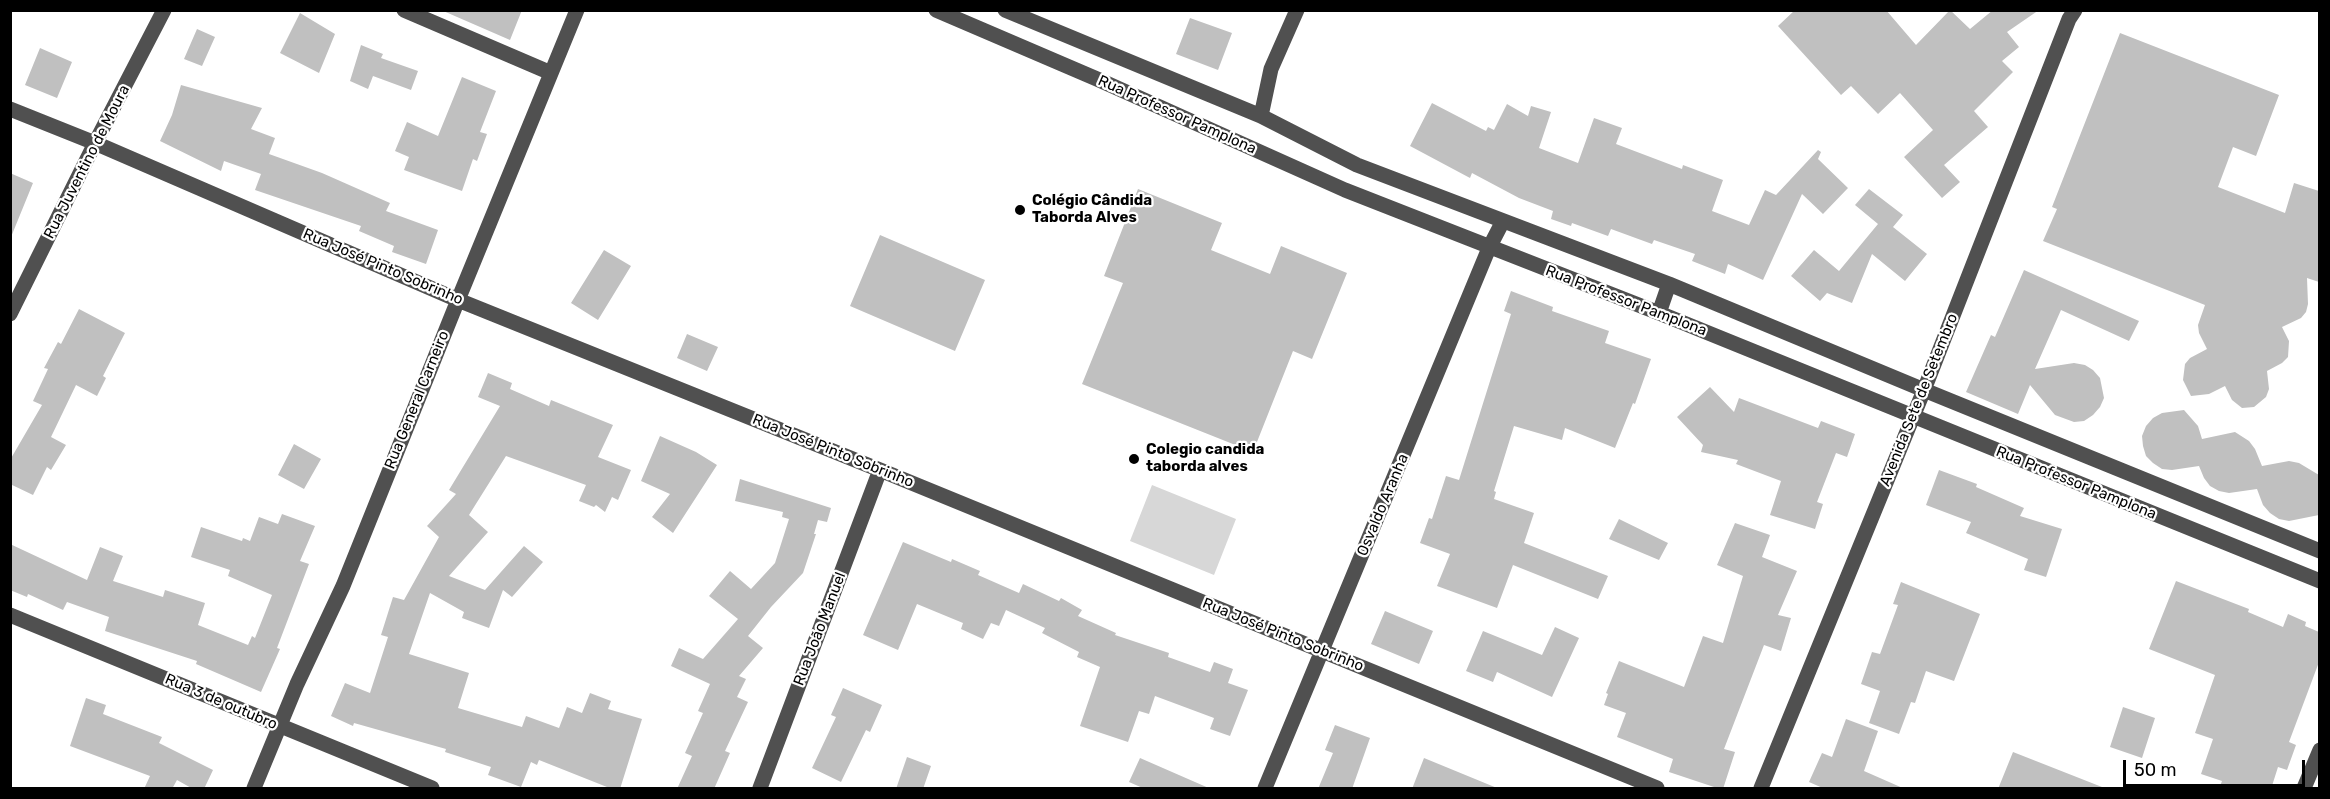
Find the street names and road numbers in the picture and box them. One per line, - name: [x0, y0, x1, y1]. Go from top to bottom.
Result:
- street label: Rua Professor Pamplona: [1095, 72, 1259, 158]
- street label: Rua Juventino de Moura: [40, 82, 134, 242]
- street label: Rua José Pinto Sobrinho: [300, 225, 466, 309]
- street label: Rua Professor Pamplona: [1543, 262, 1709, 340]
- street label: Avenida Sete de Setembro: [1876, 311, 1962, 489]
- street label: Rua General Carneiro: [381, 328, 453, 472]
- street label: Rua José Pinto Sobrinho: [750, 410, 916, 492]
- street label: Rua Professor Pamplona: [1993, 443, 2159, 523]
- street label: Osvaldo Aranha: [1353, 451, 1413, 559]
- street label: Rua João Manuel: [790, 570, 850, 688]
- street label: Rua José Pinto Sobrinho: [1200, 594, 1366, 676]
- street label: Rua 3 de outubro: [162, 670, 280, 734]

